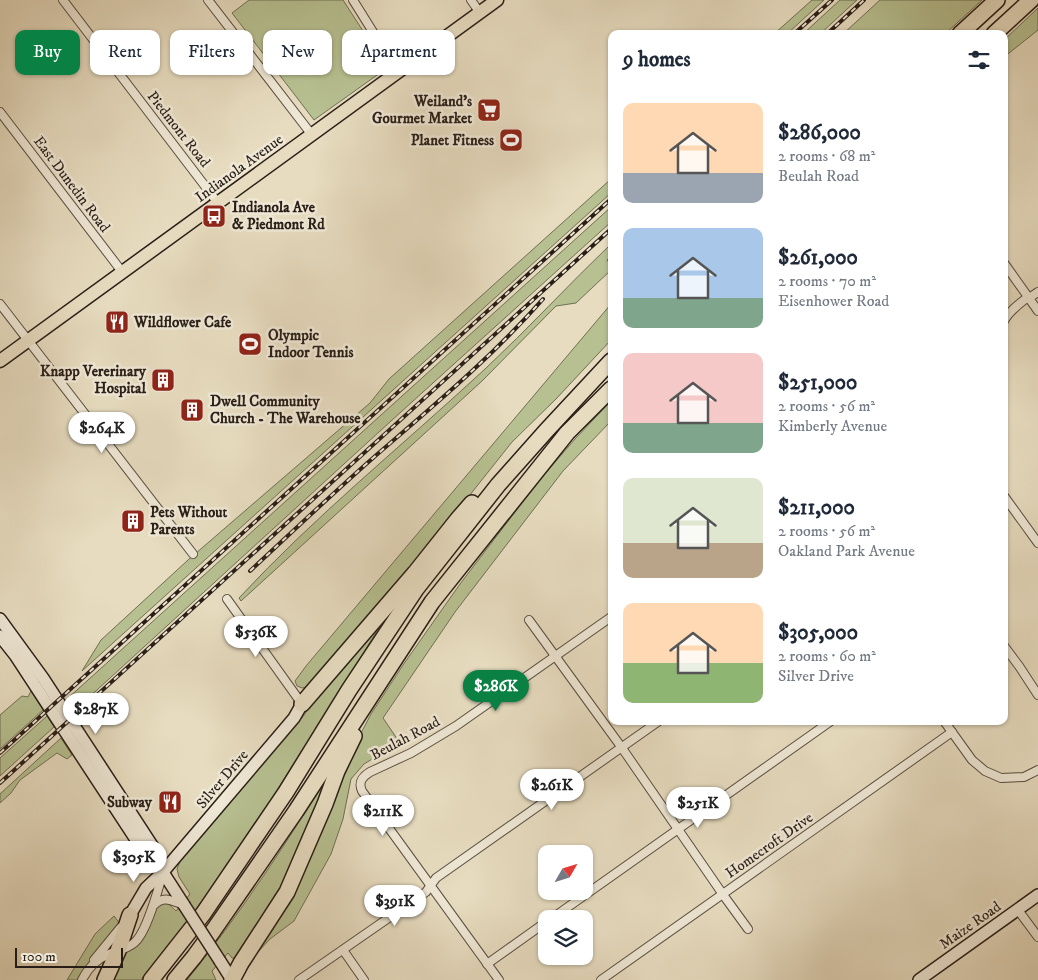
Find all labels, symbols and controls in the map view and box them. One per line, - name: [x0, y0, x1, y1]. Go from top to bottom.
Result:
- chip: Buy: [15, 30, 80, 75]
- chip: Rent: [90, 30, 160, 75]
- chip: Filters: [170, 30, 253, 75]
- chip: New: [263, 30, 332, 75]
- chip: Apartment: [342, 30, 455, 75]
- icon: filters: [965, 46, 993, 74]
- text: 9 homes: [623, 47, 691, 73]
- street label: Piedmont Road: [143, 87, 215, 172]
- place label: Weiland's Gourmet Market: [372, 92, 472, 128]
- supermarket icon: Weiland's Gourmet Market: [476, 97, 502, 123]
- text: $286,000: [778, 120, 861, 146]
- icon: home: [663, 123, 723, 183]
- sports icon: Planet Fitness: [498, 127, 524, 153]
- street label: Indianola Avenue: [192, 130, 287, 207]
- place label: Planet Fitness: [411, 131, 494, 150]
- street label: East Dunedin Road: [29, 132, 114, 237]
- text: 2 rooms · 68 m²: [778, 146, 875, 166]
- text: Beulah Road: [778, 166, 859, 186]
- place label: Indianola Ave & Piedmont Rd: [232, 198, 325, 234]
- bus stop icon: Indianola Ave & Piedmont Rd: [201, 203, 227, 229]
- text: $261,000: [778, 245, 858, 271]
- icon: home: [663, 248, 723, 308]
- text: 2 rooms · 70 m²: [778, 271, 876, 291]
- text: Eisenhower Road: [778, 291, 889, 311]
- restaurant icon: Wildflower Cafe: [104, 309, 130, 335]
- place label: Wildflower Cafe: [133, 313, 232, 332]
- place label: Olympic Indoor Tennis: [268, 326, 353, 362]
- sports icon: Olympic Indoor Tennis: [237, 331, 263, 357]
- place label: Knapp Vererinary Hospital: [40, 362, 147, 398]
- building icon: Knapp Vererinary Hospital: [150, 367, 176, 393]
- text: $251,000: [778, 370, 857, 396]
- icon: home: [663, 373, 723, 433]
- place label: Dwell Community Church - The Warehouse: [210, 392, 361, 428]
- text: 2 rooms · 56 m²: [778, 396, 875, 416]
- building icon: Dwell Community Church - The Warehouse: [179, 397, 205, 423]
- pin: $264K: [67, 412, 137, 454]
- text: Kimberly Avenue: [778, 416, 887, 436]
- text: $264K: [79, 418, 125, 438]
- text: $211,000: [778, 495, 855, 521]
- icon: home: [663, 498, 723, 558]
- place label: Pets Without Parents: [150, 503, 227, 539]
- building icon: Pets Without Parents: [120, 508, 146, 534]
- text: 2 rooms · 56 m²: [778, 521, 875, 541]
- text: Oakland Park Avenue: [778, 541, 915, 561]
- pin: $536K: [221, 616, 291, 658]
- text: $305,000: [778, 620, 858, 646]
- text: $536K: [235, 622, 277, 642]
- icon: home: [663, 623, 723, 683]
- text: 2 rooms · 60 m²: [778, 646, 876, 666]
- text: Silver Drive: [778, 666, 854, 686]
- pin: $286K: [461, 670, 531, 712]
- text: $286K: [474, 676, 518, 696]
- pin: $287K: [61, 692, 131, 735]
- text: $287K: [74, 699, 118, 719]
- street label: Beulah Road: [367, 712, 444, 765]
- street label: Silver Drive: [192, 746, 253, 813]
- pin: $261K: [517, 768, 587, 811]
- text: $261K: [531, 775, 573, 795]
- pin: $251K: [663, 786, 733, 829]
- restaurant icon: Subway: [157, 789, 183, 815]
- place label: Subway: [107, 793, 153, 812]
- text: $251K: [677, 793, 719, 813]
- pin: $211K: [348, 794, 418, 837]
- text: $211K: [363, 801, 403, 821]
- street label: Homecroft Drive: [722, 808, 817, 883]
- pin: $305K: [99, 840, 169, 883]
- north arrow: [538, 845, 592, 900]
- map controls: [538, 845, 593, 965]
- text: $305K: [113, 847, 155, 867]
- pin: $391K: [360, 884, 430, 927]
- text: $391K: [375, 891, 415, 911]
- street label: Maize Road: [936, 897, 1005, 954]
- button: layers: [538, 910, 593, 965]
- scale bar: [15, 945, 122, 968]
- text: 100 m: [22, 948, 56, 966]

